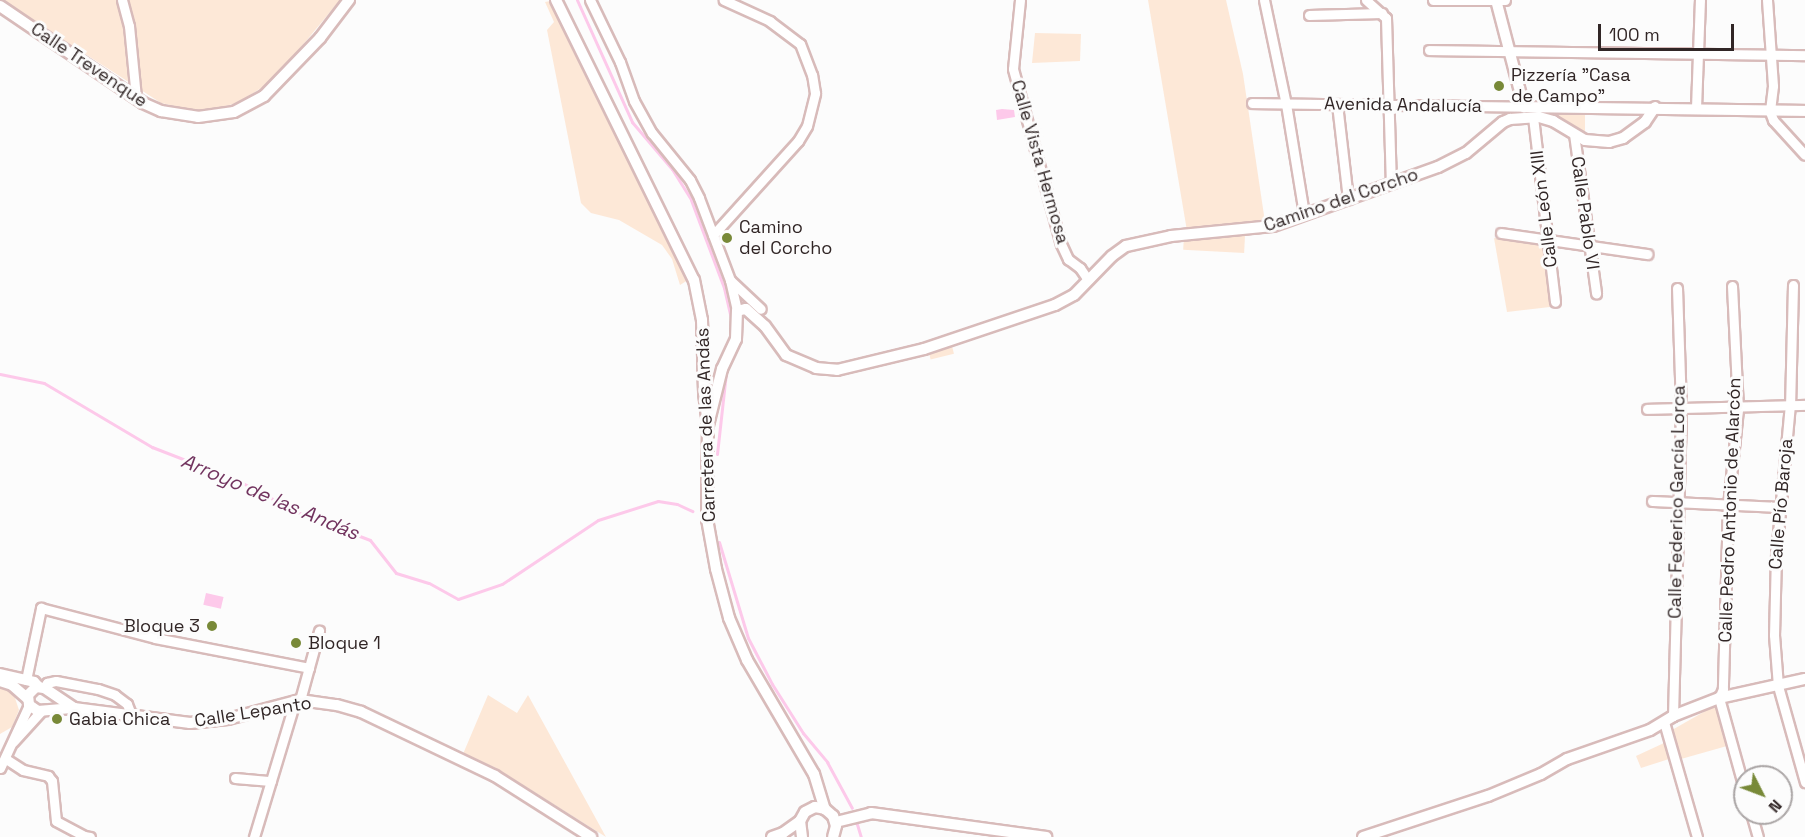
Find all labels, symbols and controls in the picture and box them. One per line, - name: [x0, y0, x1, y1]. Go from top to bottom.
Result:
- scale bar: [1601, 12, 1738, 50]
- street label: Calle Trevenque: [26, 18, 152, 112]
- text: 100 m: [1609, 23, 1660, 46]
- place label: Pizzería "Casa de Campo": [1511, 65, 1631, 107]
- street label: Calle Vista Hermosa: [1006, 77, 1074, 247]
- marker: Pizzería "Casa de Campo": [1492, 79, 1506, 93]
- street label: Avenida Andalucía: [1324, 93, 1482, 117]
- street label: Calle León XIII: [1526, 149, 1562, 269]
- street label: Calle Pablo VI: [1566, 155, 1604, 271]
- street label: Camino del Corcho: [1261, 163, 1421, 237]
- place label: Camino del Corcho: [739, 217, 832, 260]
- marker: Camino del Corcho: [720, 231, 734, 245]
- street label: Carretera de las Andás: [692, 327, 720, 523]
- street label: Calle Pedro Antonio de Alarcón: [1715, 377, 1745, 643]
- street label: Calle Federico García Lorca: [1664, 385, 1690, 619]
- street label: Calle Pío Baroja: [1765, 438, 1797, 570]
- water label: Arroyo de las Andás: [177, 449, 363, 545]
- place label: Bloque 3: [124, 615, 200, 637]
- marker: Bloque 3: [205, 619, 219, 633]
- place label: Bloque 1: [308, 632, 381, 654]
- marker: Bloque 1: [289, 636, 303, 650]
- street label: Calle Lepanto: [193, 692, 313, 732]
- place label: Gabia Chica: [69, 708, 170, 730]
- marker: Gabia Chica: [50, 712, 64, 726]
- north arrow: [1733, 765, 1793, 825]
- text: N: [1764, 795, 1787, 817]

